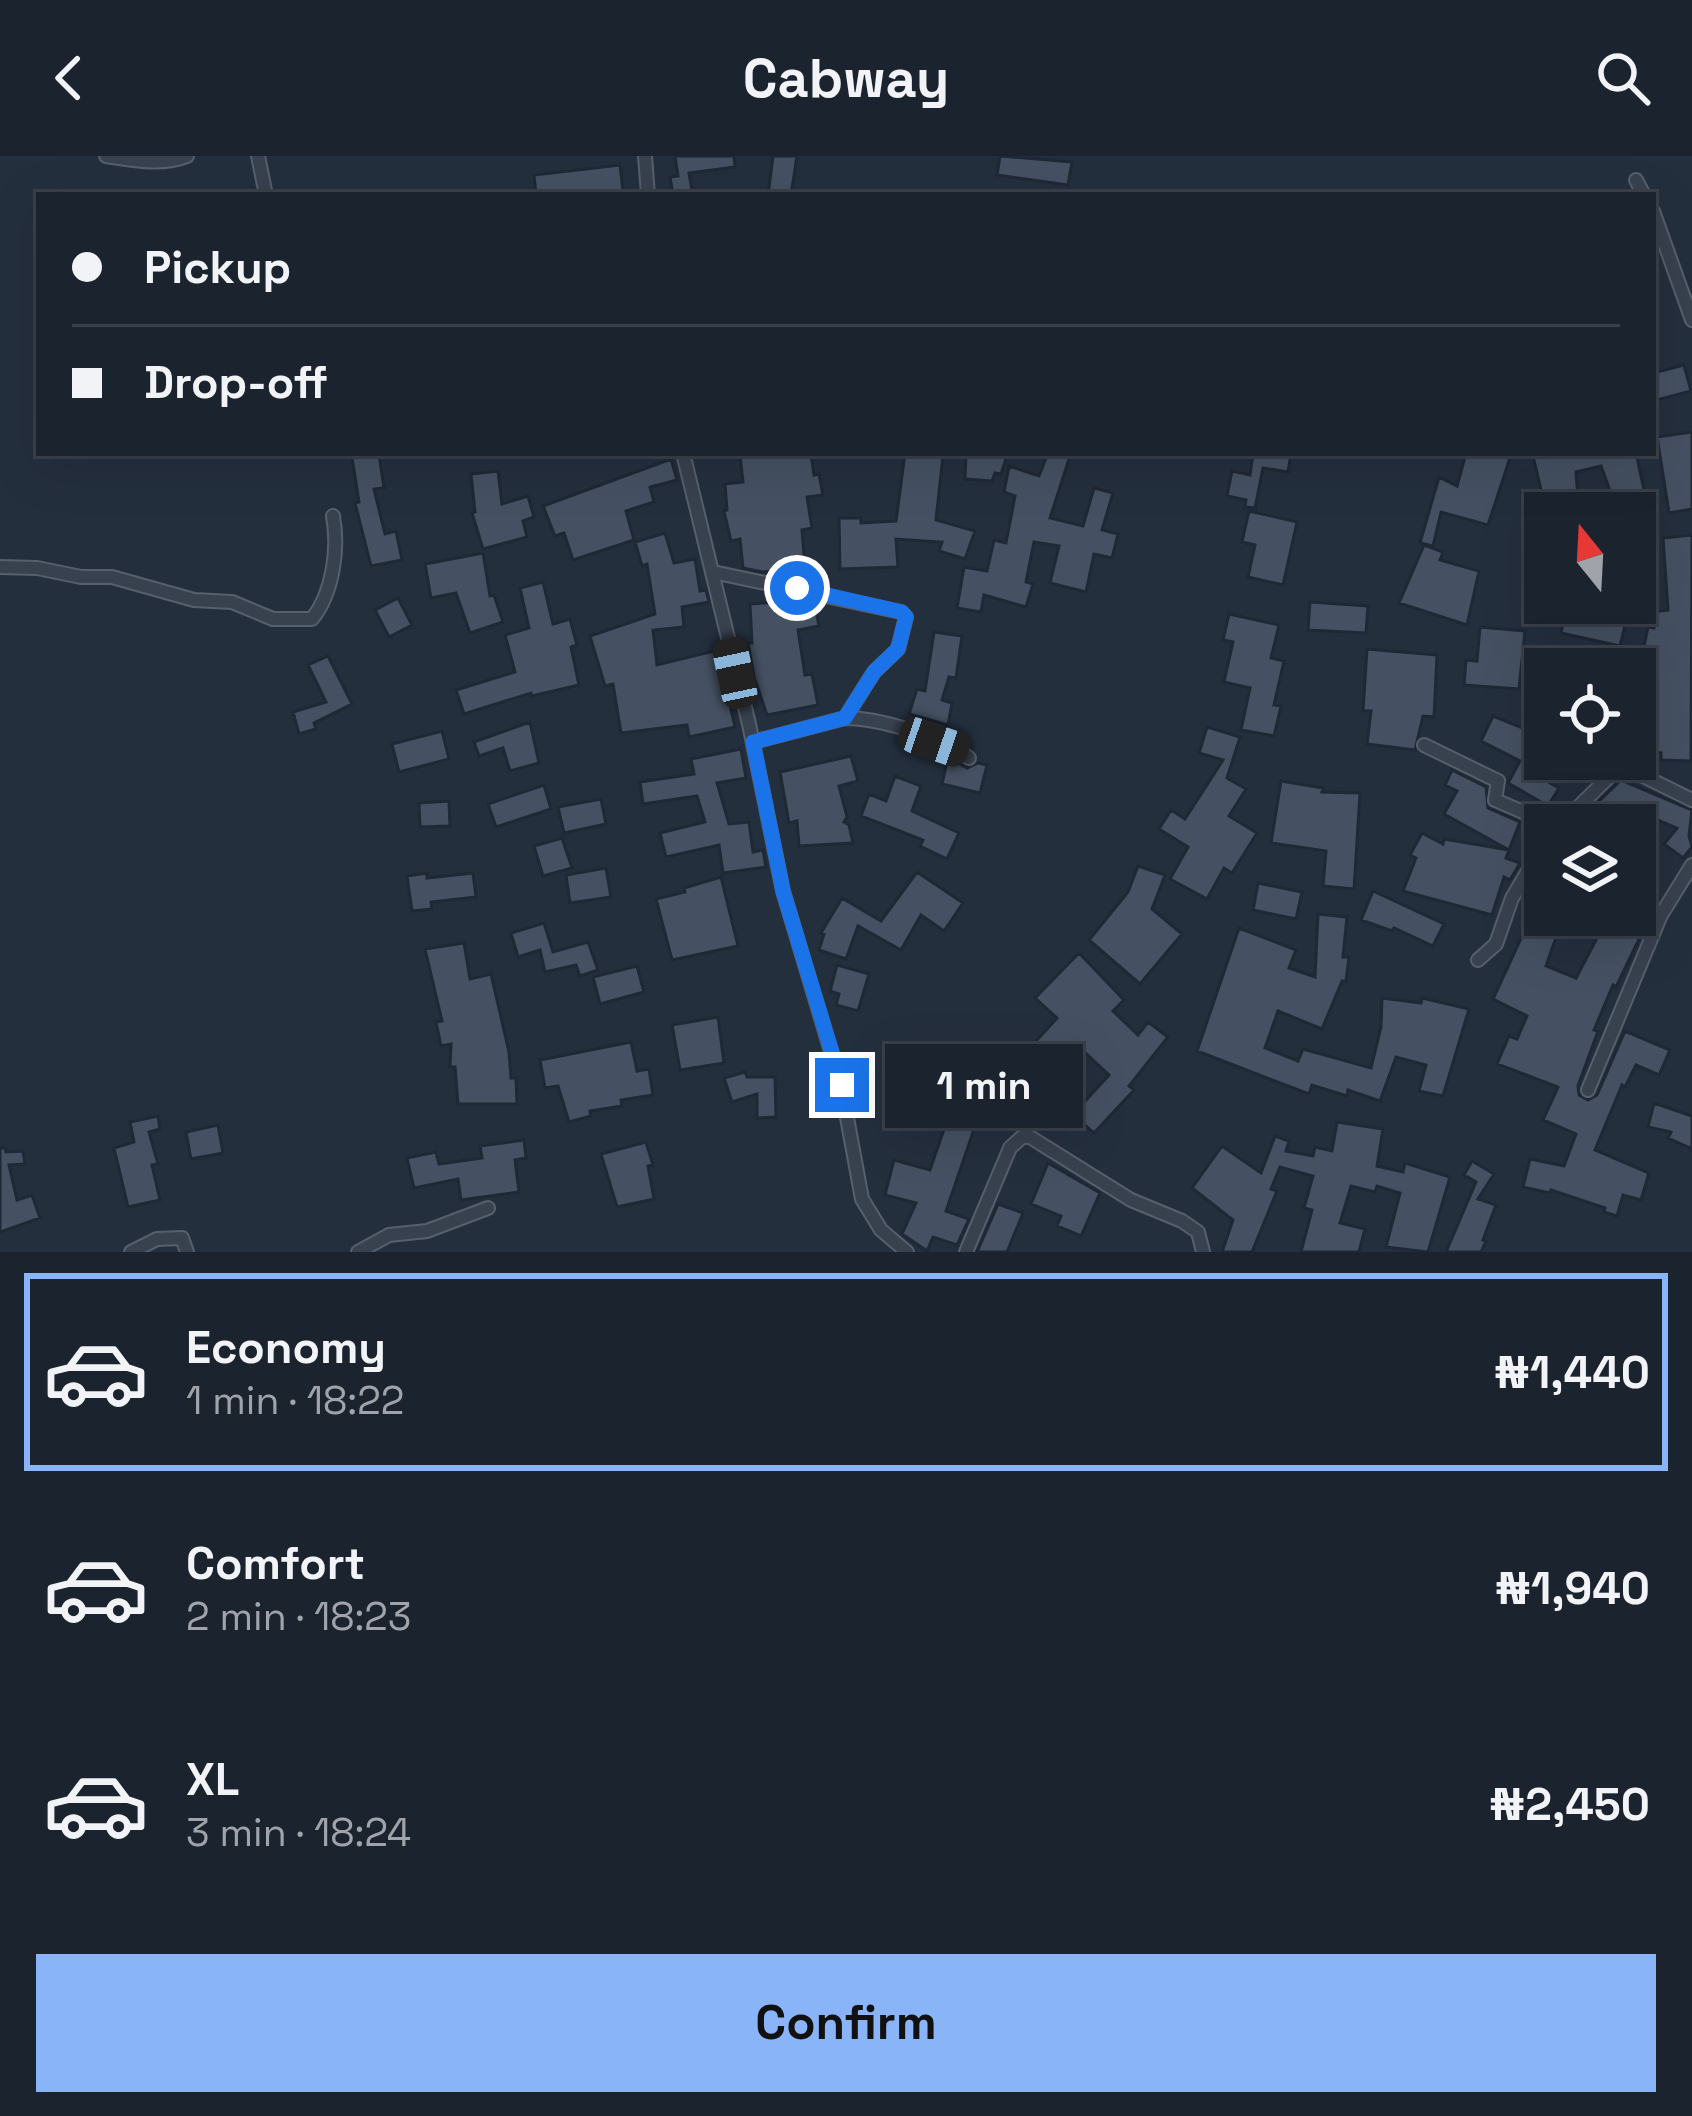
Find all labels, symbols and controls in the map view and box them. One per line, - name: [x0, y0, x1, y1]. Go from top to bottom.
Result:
- text: Cabway: [743, 44, 949, 113]
- icon: back: [36, 45, 102, 111]
- icon: search: [1590, 45, 1656, 111]
- text: Pickup: [144, 239, 291, 296]
- text: Drop-off: [144, 354, 328, 411]
- north arrow: [1524, 492, 1656, 624]
- map controls: [1524, 492, 1656, 936]
- route start: [770, 561, 824, 615]
- car: [710, 634, 760, 712]
- button: locate: [1524, 648, 1656, 780]
- car: [894, 713, 974, 771]
- button: layers: [1524, 804, 1656, 936]
- callout: 1 min: [884, 1043, 1082, 1127]
- route end: [815, 1058, 869, 1112]
- text: 1 min: [936, 1061, 1032, 1110]
- icon: car: [42, 1318, 150, 1426]
- text: Economy: [186, 1319, 386, 1376]
- text: ₦1,440: [1494, 1344, 1650, 1401]
- text: 1 min · 18:22: [186, 1376, 404, 1425]
- icon: car: [42, 1534, 150, 1642]
- text: Comfort: [186, 1535, 365, 1592]
- text: ₦1,940: [1495, 1560, 1650, 1617]
- text: 2 min · 18:23: [186, 1592, 411, 1641]
- icon: car: [42, 1750, 150, 1858]
- text: XL: [186, 1751, 239, 1808]
- text: ₦2,450: [1489, 1776, 1650, 1833]
- text: 3 min · 18:24: [186, 1808, 411, 1857]
- button: Confirm: [36, 1954, 1656, 2092]

